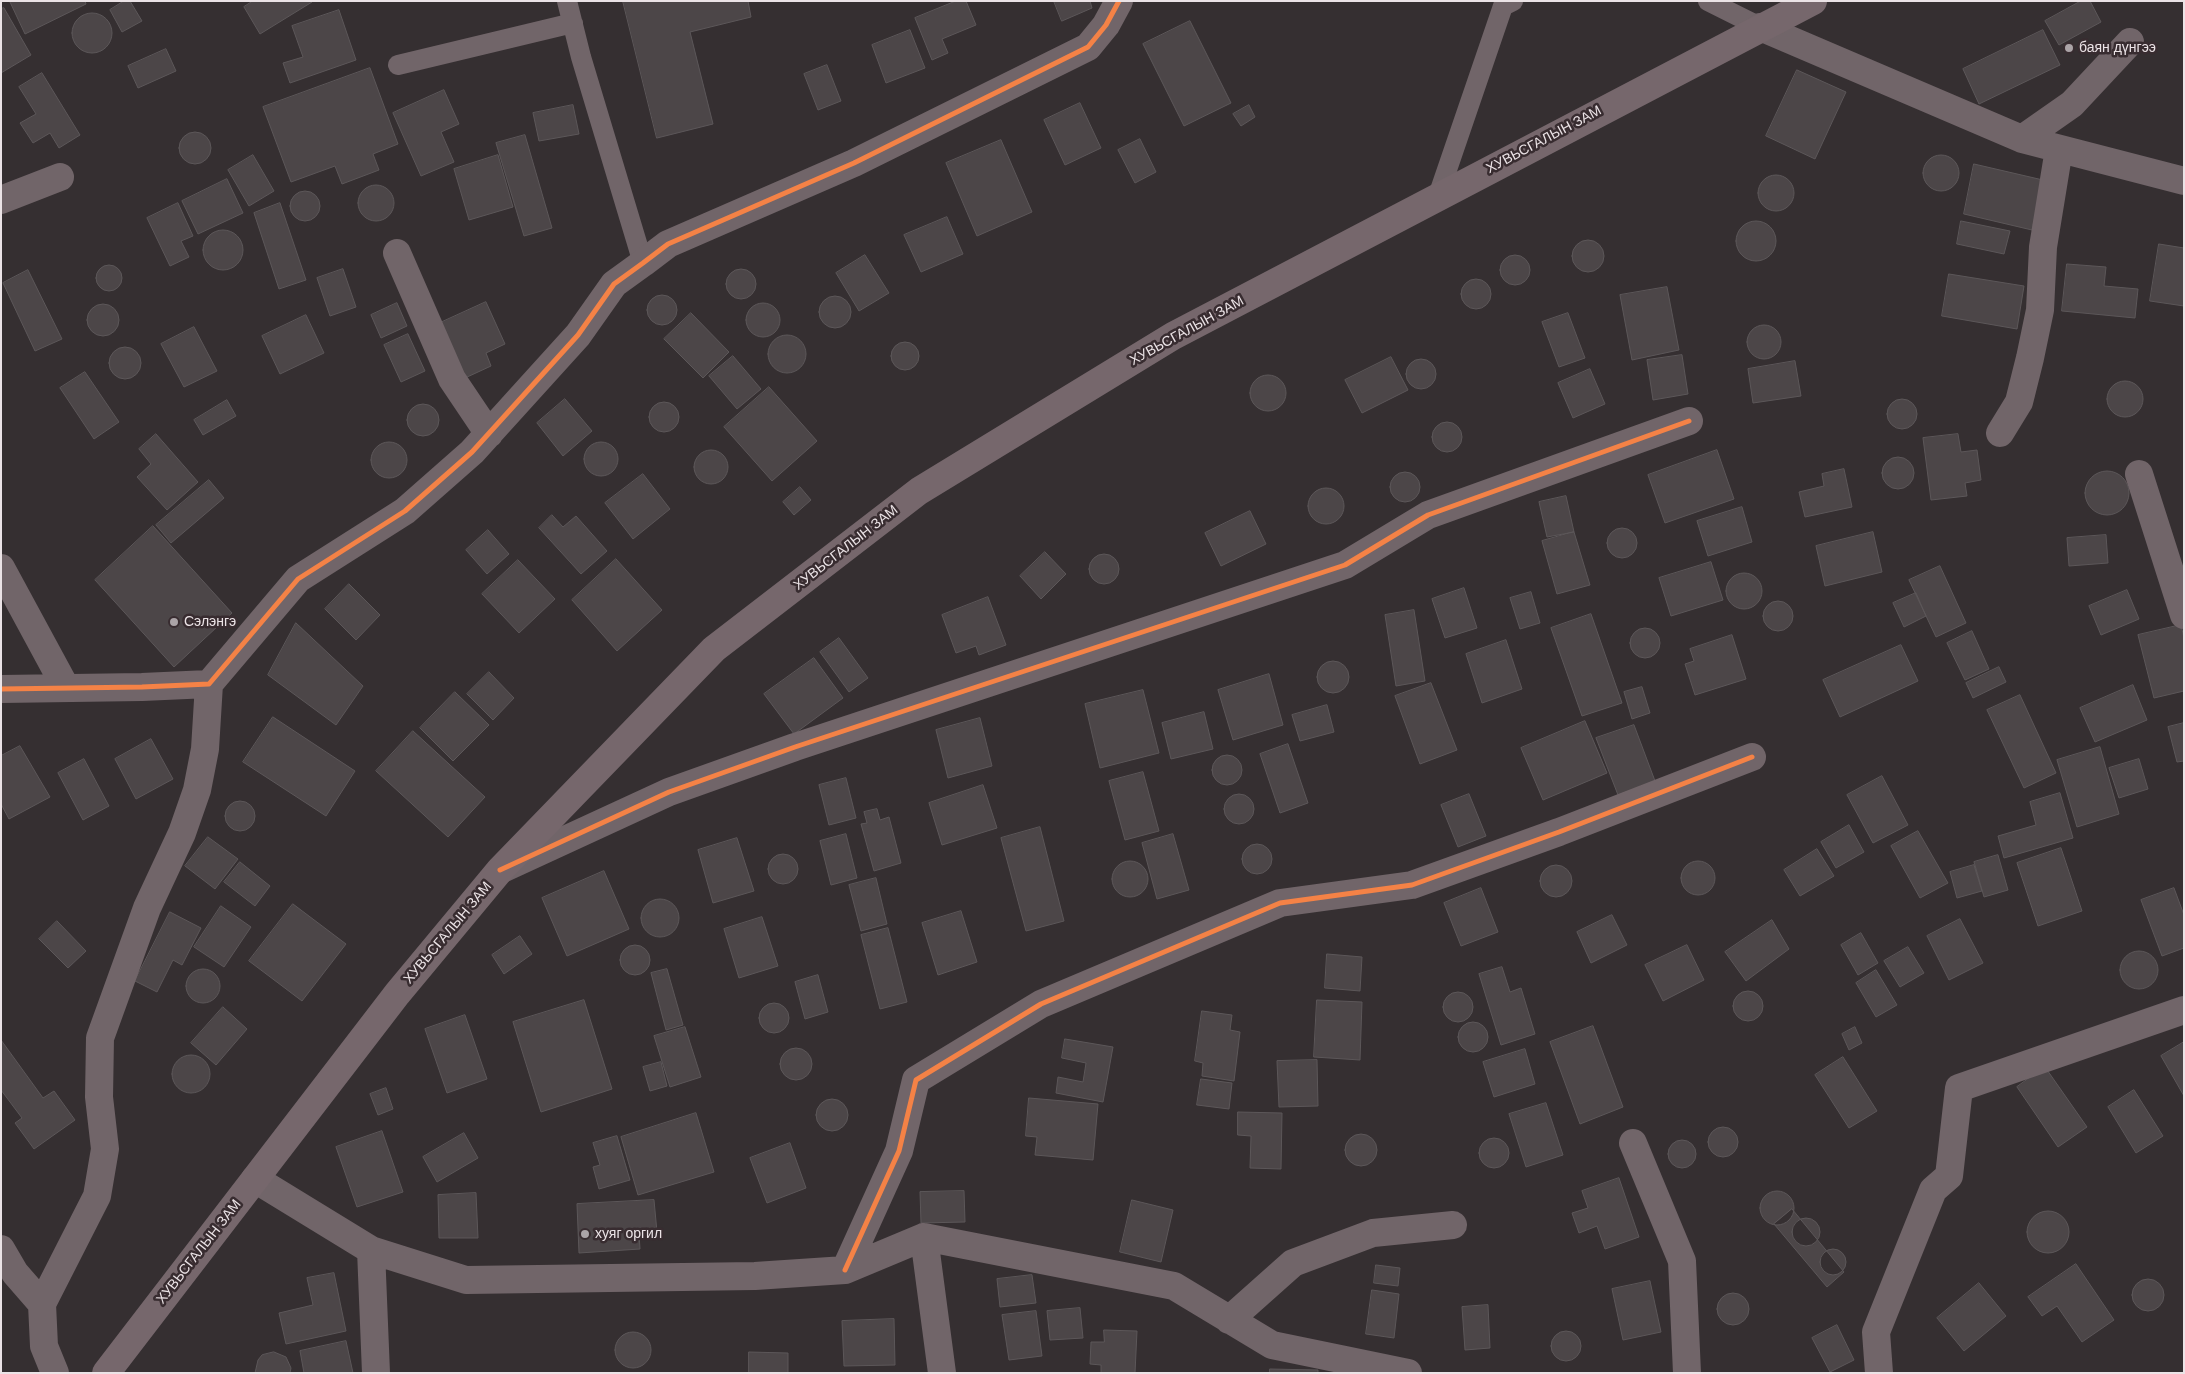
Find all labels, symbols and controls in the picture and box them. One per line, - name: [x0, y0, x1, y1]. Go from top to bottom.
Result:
- place label: баян дүнгээ: [2079, 40, 2156, 56]
- marker: баян дүнгээ: [2063, 42, 2075, 54]
- street label: ХУВЬСГАЛЫН ЗАМ: [1484, 103, 1604, 177]
- street label: ХУВЬСГАЛЫН ЗАМ: [1127, 293, 1247, 369]
- street label: ХУВЬСГАЛЫН ЗАМ: [790, 502, 902, 594]
- place label: Сэлэнгэ: [184, 614, 236, 630]
- marker: Сэлэнгэ: [168, 616, 180, 628]
- street label: ХУВЬСГАЛЫН ЗАМ: [400, 879, 496, 987]
- street label: ХУВЬСГАЛЫН ЗАМ: [153, 1196, 245, 1308]
- place label: хуяг оргил: [595, 1226, 662, 1242]
- marker: хуяг оргил: [579, 1228, 591, 1240]

